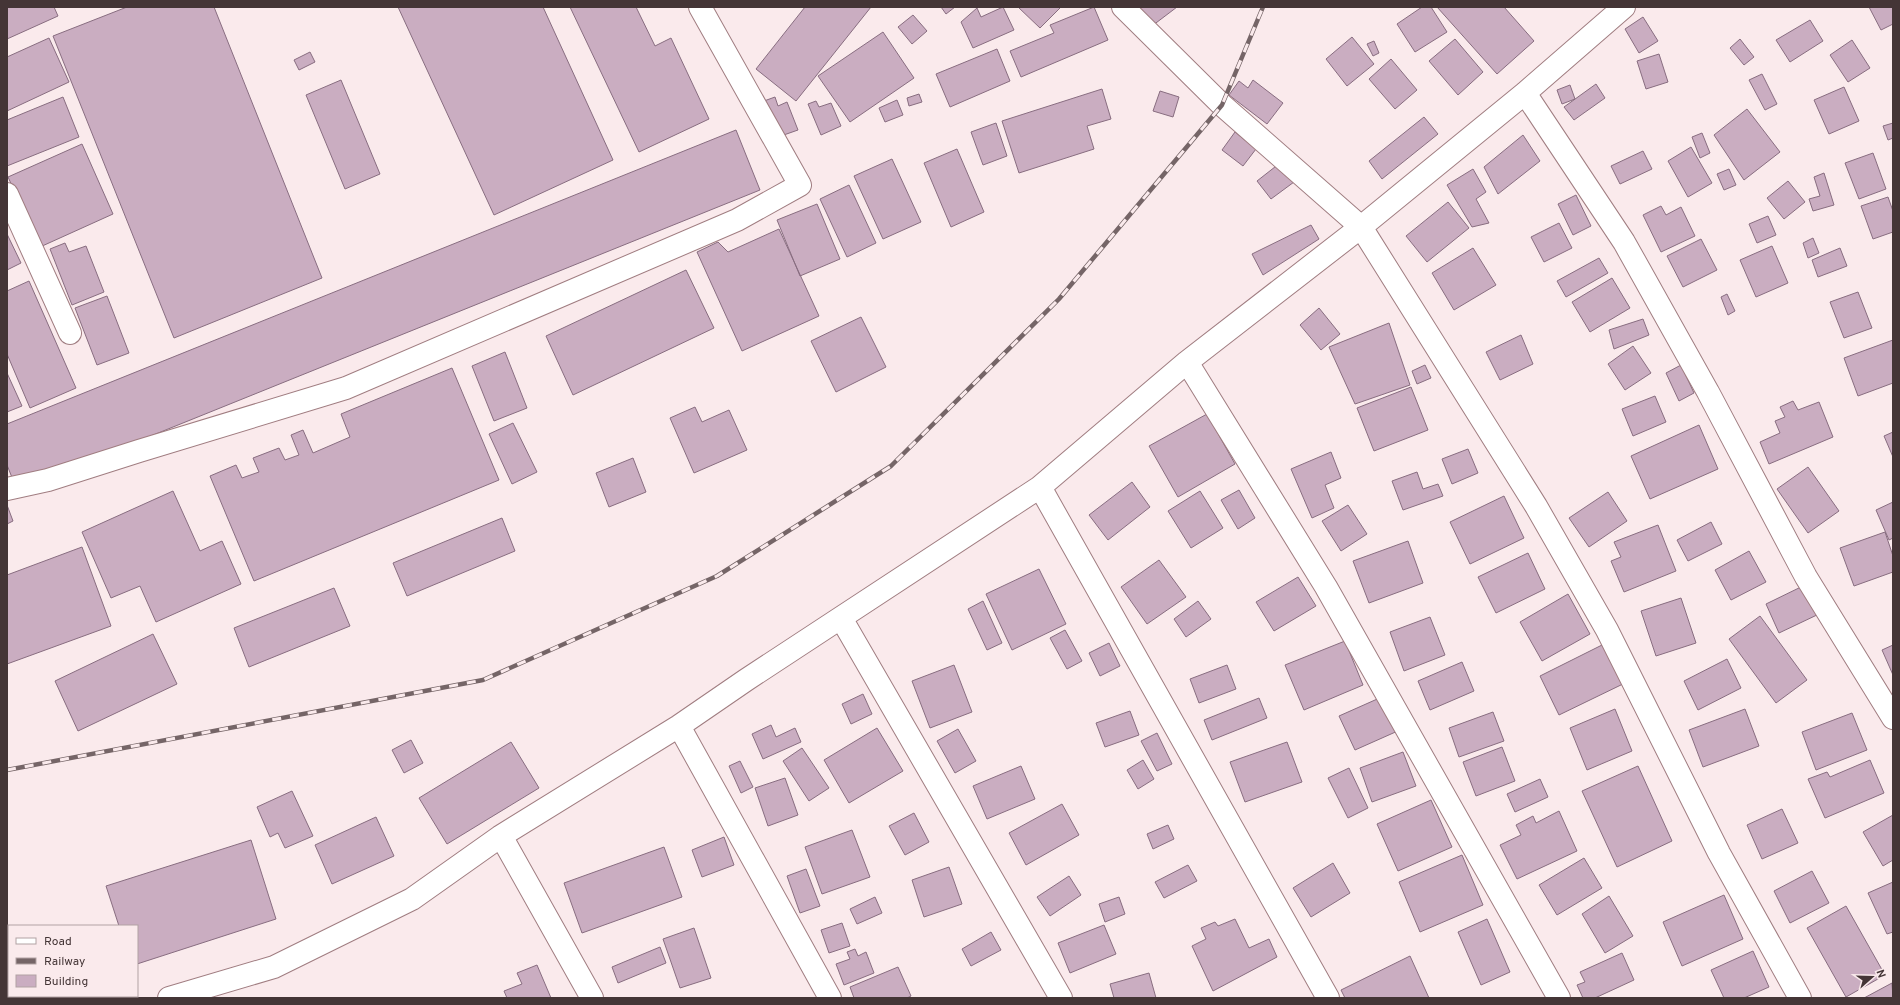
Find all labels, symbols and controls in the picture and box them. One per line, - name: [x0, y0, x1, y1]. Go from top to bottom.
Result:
- legend: [8, 925, 138, 997]
- text: Road: [44, 934, 72, 950]
- text: Railway: [44, 954, 85, 970]
- north arrow: [1852, 957, 1892, 997]
- text: N: [1873, 968, 1888, 980]
- text: Building: [44, 974, 88, 990]

